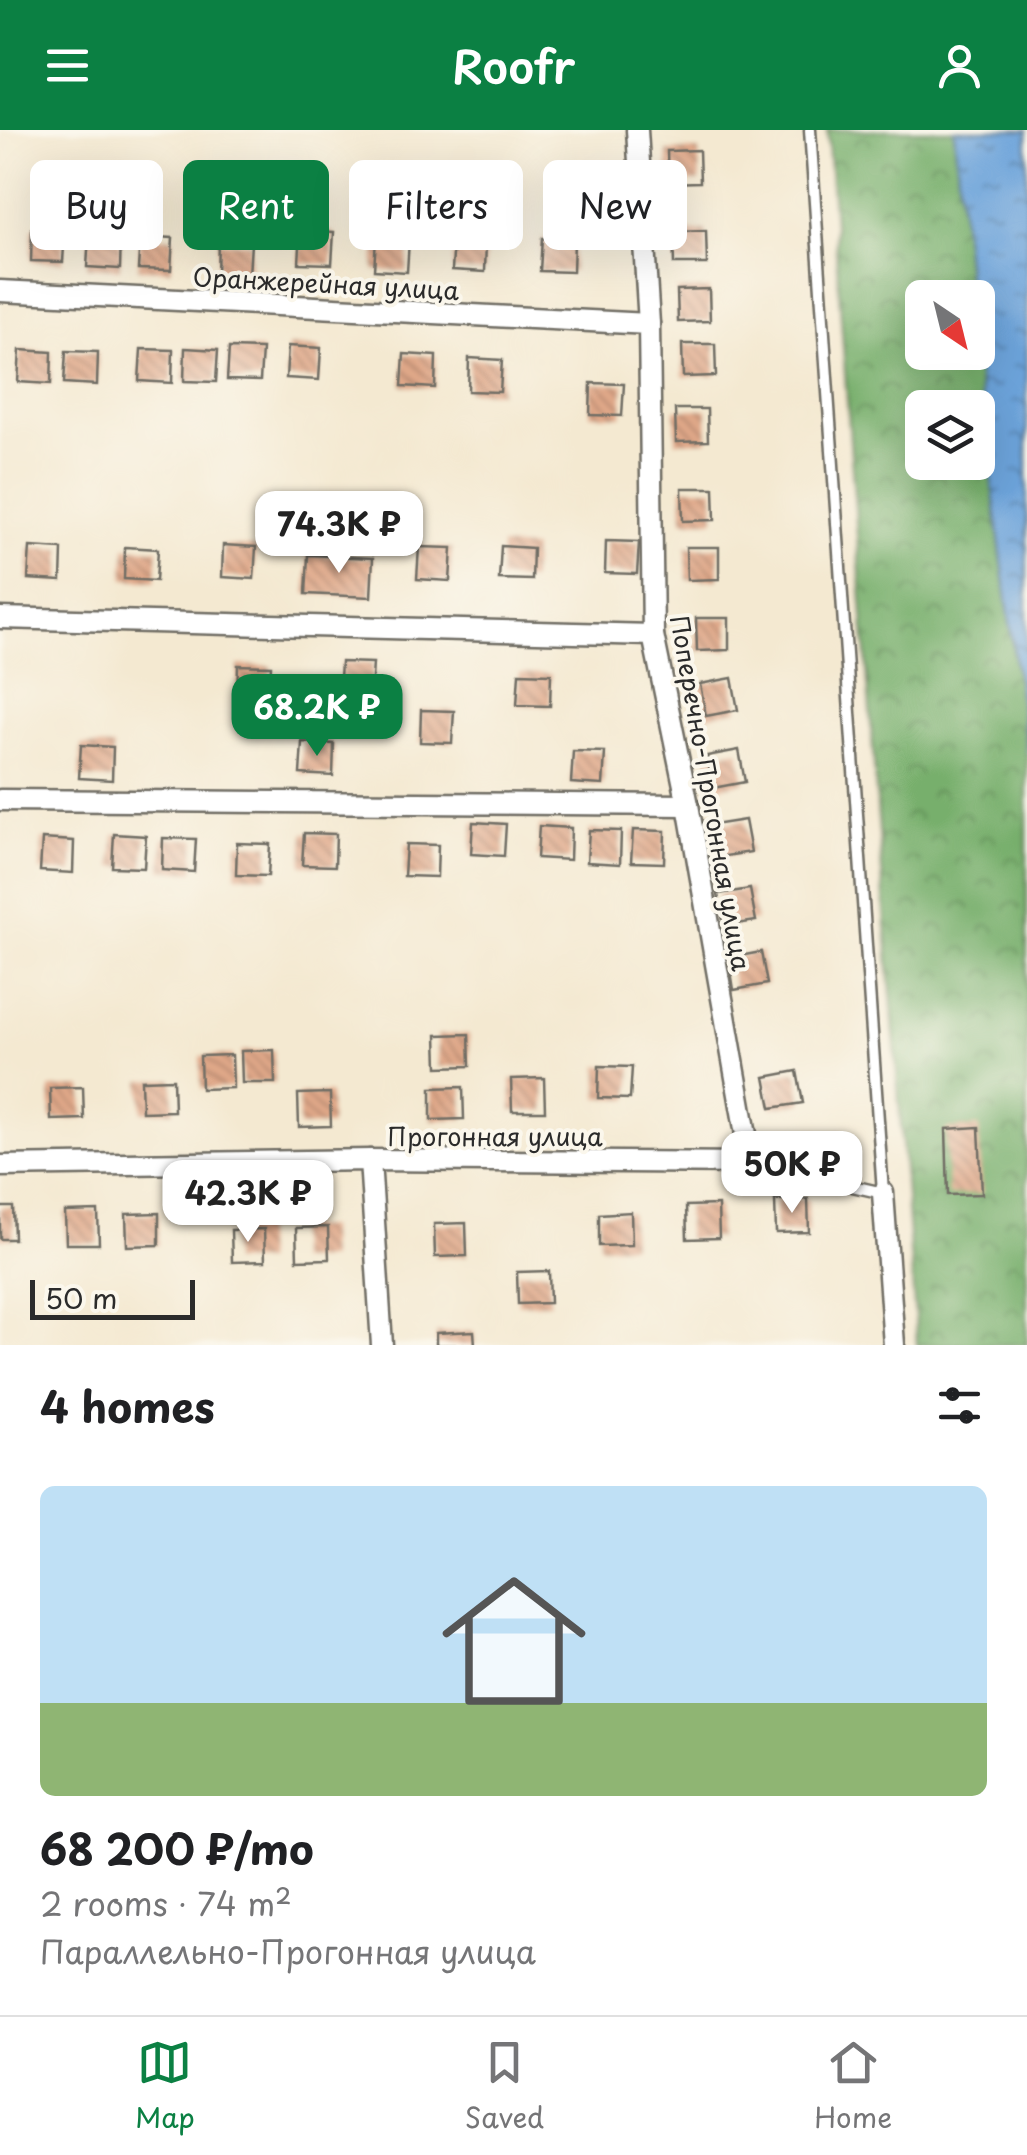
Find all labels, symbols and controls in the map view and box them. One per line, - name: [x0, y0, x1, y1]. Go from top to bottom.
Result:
- text: Roofr: [452, 31, 575, 99]
- icon: menu: [40, 38, 95, 93]
- icon: person: [932, 38, 987, 93]
- chip: Buy: [30, 160, 163, 250]
- chip: Rent: [183, 160, 329, 250]
- chip: Filters: [349, 160, 523, 250]
- chip: New: [543, 160, 687, 250]
- street label: Оранжерейная улица: [192, 257, 460, 309]
- north arrow: [905, 280, 995, 370]
- map controls: [905, 280, 995, 480]
- button: layers: [905, 390, 995, 480]
- pin: 74.3K ₽: [247, 491, 431, 576]
- text: 74.3K ₽: [277, 499, 401, 547]
- street label: Поперечно-Прогонная улица: [661, 612, 761, 974]
- pin: 68.2K ₽: [225, 674, 409, 759]
- text: 68.2K ₽: [254, 682, 380, 730]
- street label: Прогонная улица: [387, 1117, 603, 1155]
- pin: 50K ₽: [722, 1131, 862, 1216]
- text: 50K ₽: [743, 1139, 841, 1187]
- pin: 42.3K ₽: [156, 1160, 340, 1245]
- text: 42.3K ₽: [184, 1168, 312, 1216]
- scale bar: [30, 1275, 195, 1320]
- text: 50 m: [45, 1276, 118, 1319]
- text: 4 homes: [40, 1374, 215, 1437]
- icon: filters: [932, 1378, 987, 1433]
- icon: home: [424, 1551, 604, 1731]
- text: 68 200 ₽/mo: [40, 1816, 314, 1879]
- text: 2 rooms · 74 m²: [40, 1879, 292, 1927]
- text: Параллельно-Прогонная улица: [40, 1927, 536, 1975]
- tab: Map: [135, 2035, 195, 2138]
- tab: Saved: [465, 2035, 544, 2138]
- tab: Home: [814, 2035, 892, 2138]

